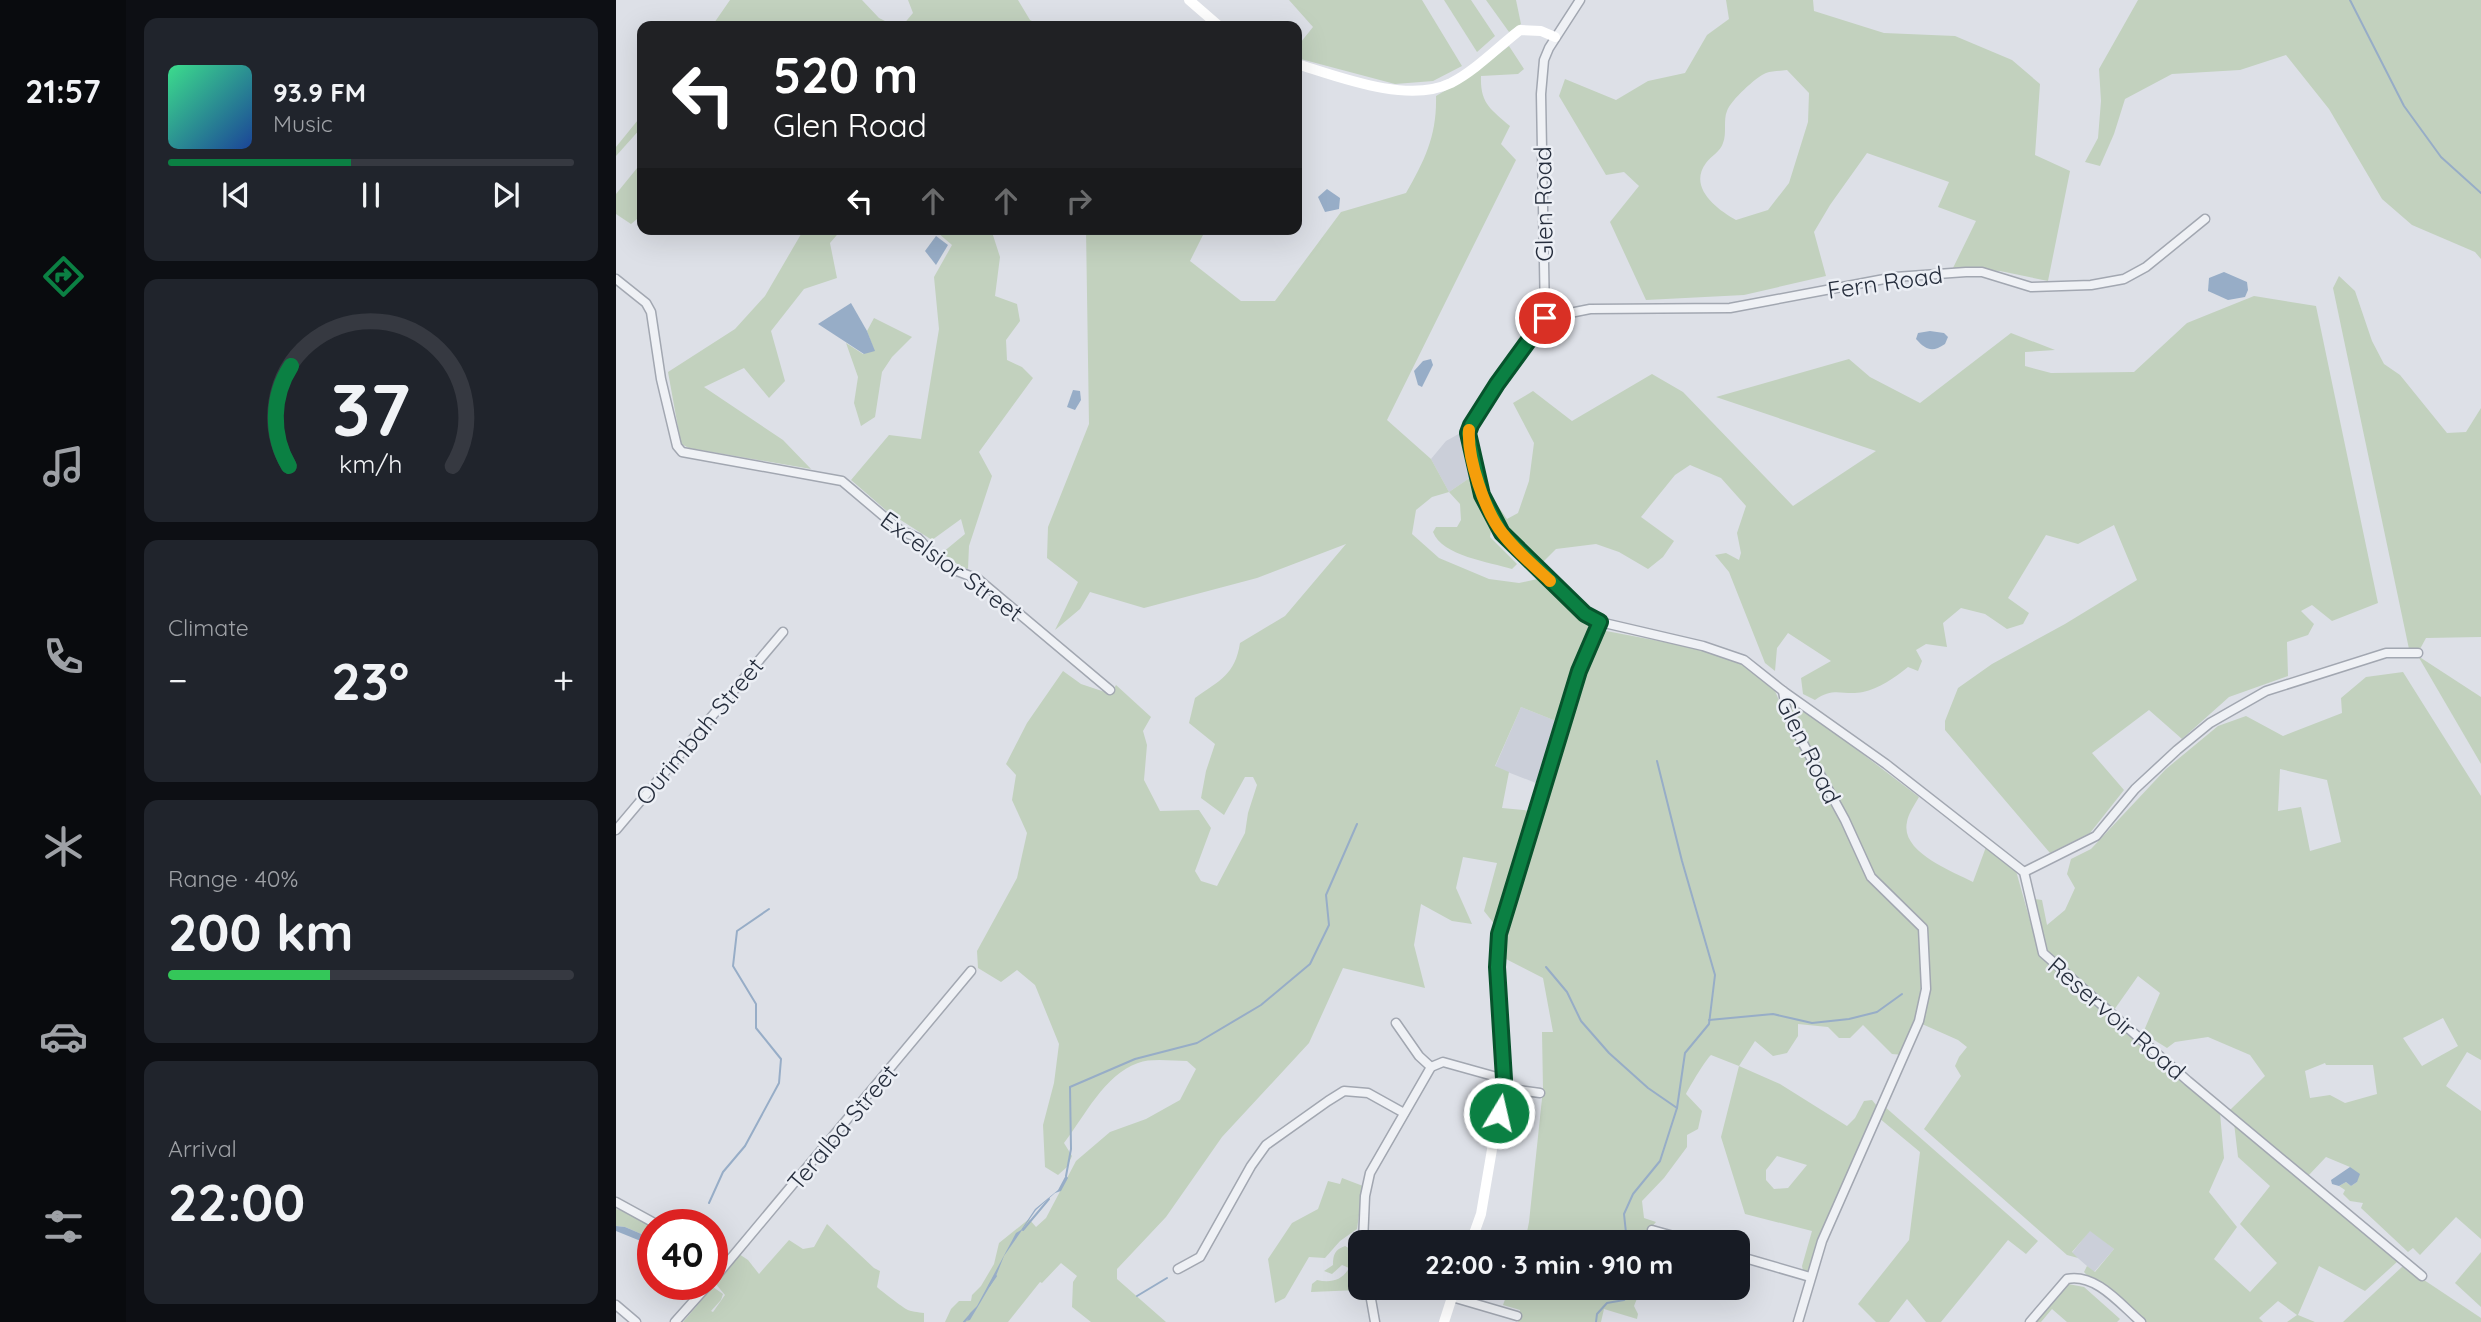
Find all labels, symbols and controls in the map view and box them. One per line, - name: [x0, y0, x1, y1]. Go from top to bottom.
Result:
- text: 520 m: [773, 44, 918, 105]
- icon: left: [658, 49, 749, 140]
- text: 21:57: [25, 71, 101, 111]
- text: 93.9 FM: [273, 76, 366, 109]
- text: Glen Road: [773, 105, 927, 145]
- text: Music: [273, 109, 333, 138]
- street label: Glen Road: [1527, 146, 1559, 262]
- icon: previous: [217, 176, 255, 214]
- icon: pause: [352, 176, 390, 214]
- icon: next: [487, 176, 525, 214]
- icon: left: [841, 182, 879, 220]
- icon: ahead: [914, 182, 952, 220]
- icon: ahead: [987, 182, 1025, 220]
- icon: right: [1060, 182, 1098, 220]
- icon: directions: [39, 252, 88, 301]
- street label: Fern Road: [1825, 259, 1945, 305]
- pin: [1515, 288, 1575, 348]
- icon: arrive: [1526, 299, 1564, 337]
- text: 37: [331, 364, 411, 455]
- icon: music: [39, 442, 88, 491]
- text: km/h: [339, 448, 403, 479]
- street label: Excelsior Street: [875, 504, 1029, 628]
- text: Climate: [168, 613, 249, 642]
- icon: phone: [39, 632, 88, 681]
- text: 23°: [331, 648, 409, 713]
- street label: Ourimbah Street: [629, 651, 769, 811]
- text: −: [168, 656, 188, 704]
- text: +: [553, 656, 574, 704]
- street label: Glen Road: [1770, 692, 1848, 808]
- icon: climate: [39, 822, 88, 871]
- text: Range · 40%: [168, 864, 298, 893]
- text: 200 km: [168, 899, 354, 964]
- street label: Reservoir Road: [2042, 950, 2192, 1086]
- icon: car: [39, 1012, 88, 1061]
- street label: Teralba Street: [781, 1058, 903, 1196]
- position arrow: [1462, 1076, 1536, 1150]
- text: Arrival: [168, 1134, 237, 1163]
- text: 22:00: [168, 1169, 305, 1234]
- icon: filters: [39, 1202, 88, 1251]
- speed limit sign: 40: [637, 1209, 728, 1300]
- text: 22:00 · 3 min · 910 m: [1425, 1248, 1673, 1281]

